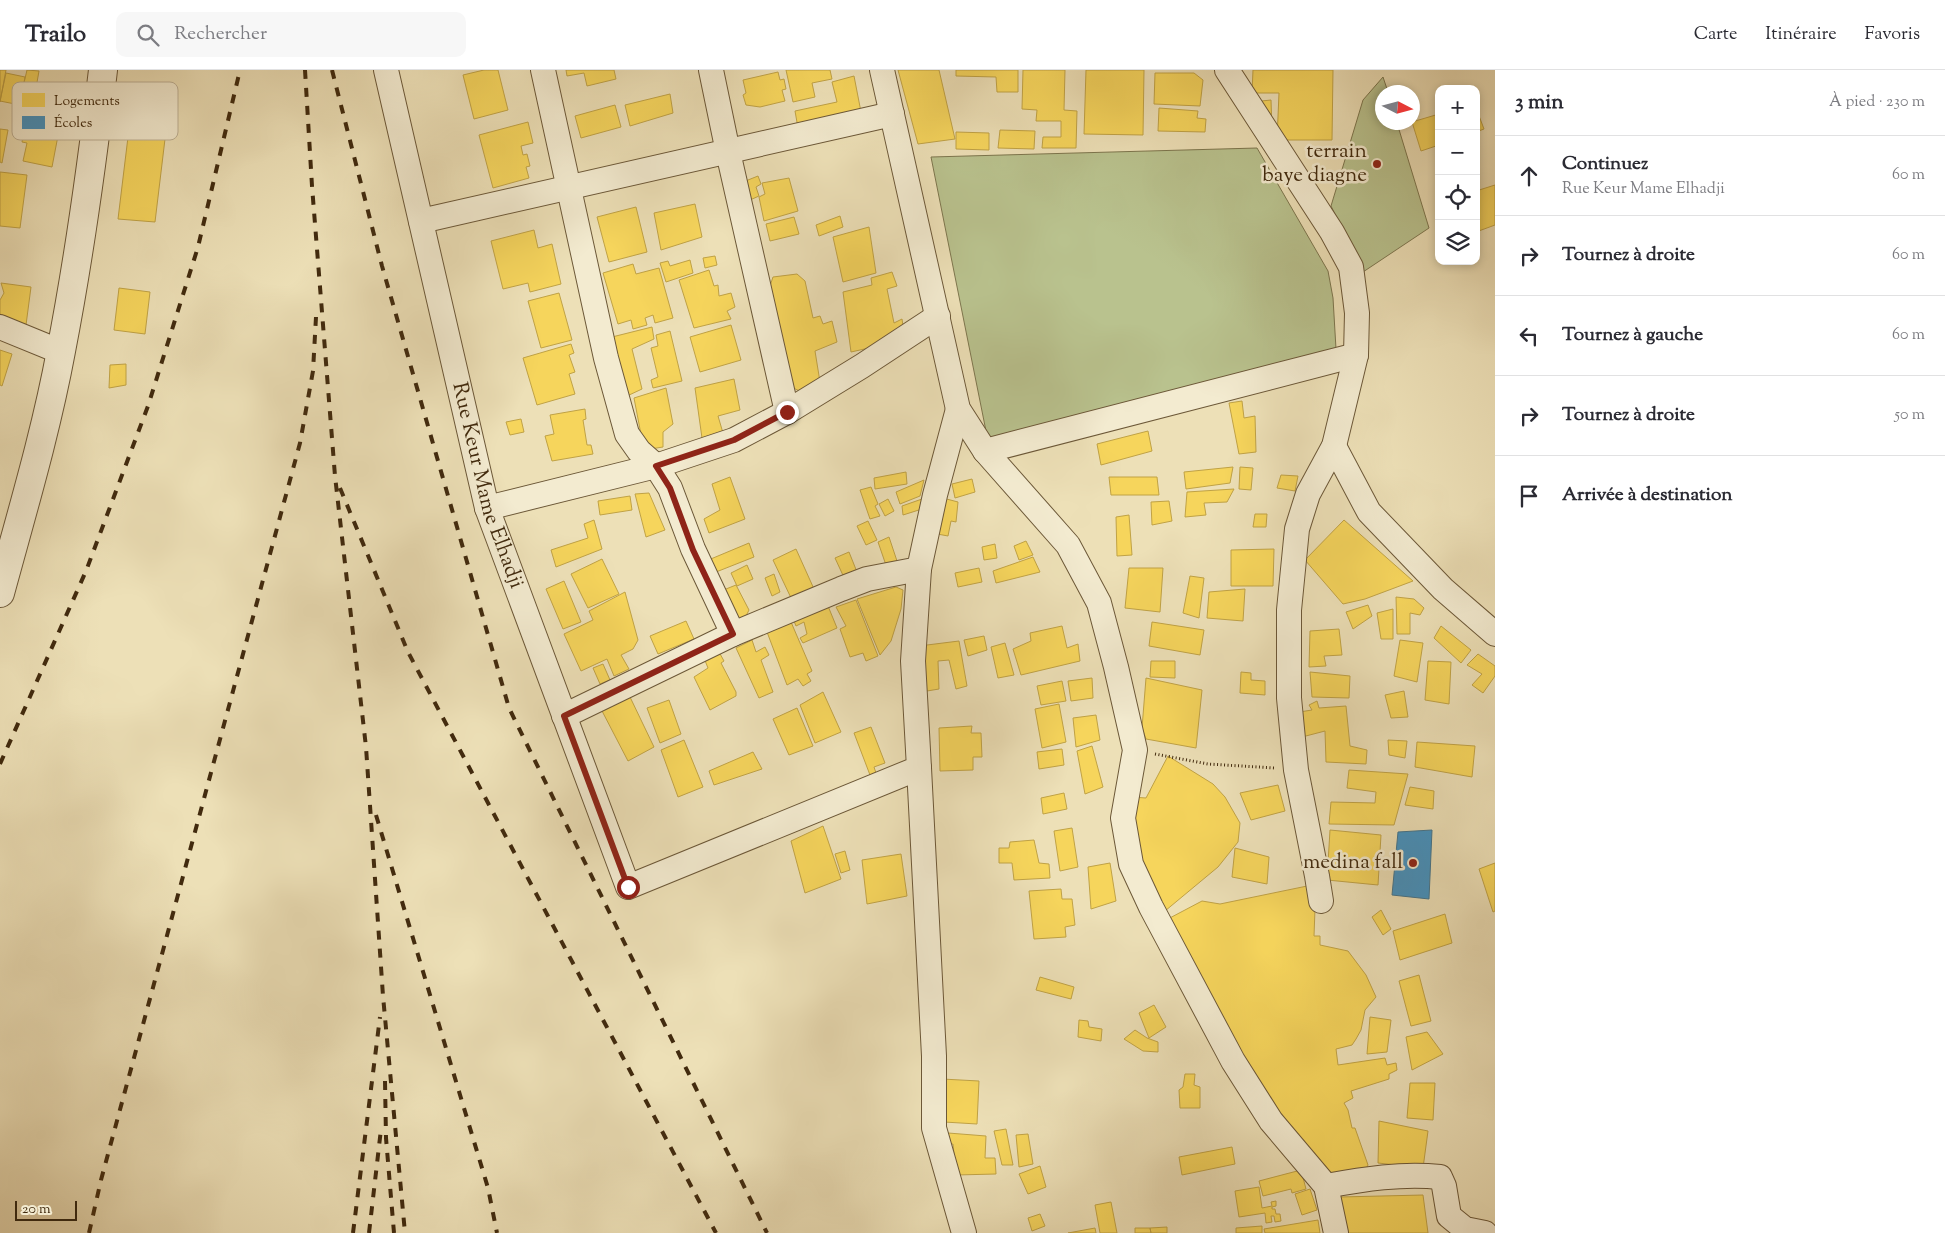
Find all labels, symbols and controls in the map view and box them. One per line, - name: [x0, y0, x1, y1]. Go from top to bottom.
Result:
- search box: [116, 12, 466, 57]
- text: Trailo: [25, 18, 86, 52]
- icon: search: [134, 21, 162, 49]
- text: Rechercher: [174, 21, 267, 48]
- text: Carte: [1694, 22, 1737, 48]
- text: Itinéraire: [1765, 22, 1837, 48]
- text: Favoris: [1865, 22, 1920, 48]
- legend: [12, 82, 178, 140]
- north arrow: [1375, 85, 1420, 130]
- map controls: [1435, 85, 1480, 265]
- button: +: [1435, 85, 1480, 130]
- text: 3 min: [1515, 88, 1564, 118]
- text: À pied · 230 m: [1829, 91, 1925, 114]
- text: Logements: [54, 92, 120, 112]
- text: Écoles: [54, 114, 92, 134]
- button: −: [1435, 130, 1480, 175]
- place label: terrain baye diagne: [1262, 137, 1367, 191]
- text: Continuez: [1562, 151, 1648, 178]
- marker: terrain baye diagne: [1371, 158, 1383, 170]
- icon: ahead: [1515, 162, 1543, 190]
- text: 60 m: [1892, 164, 1925, 187]
- button: locate: [1435, 175, 1480, 220]
- text: Rue Keur Mame Elhadji: [1562, 178, 1725, 201]
- button: layers: [1435, 220, 1480, 265]
- icon: right: [1515, 242, 1543, 270]
- text: Tournez à droite: [1562, 242, 1695, 269]
- text: 60 m: [1892, 244, 1925, 267]
- icon: left: [1515, 322, 1543, 350]
- text: Tournez à gauche: [1562, 322, 1703, 349]
- text: 60 m: [1892, 324, 1925, 347]
- street label: Rue Keur Mame Elhadji: [444, 380, 531, 593]
- route end: [776, 401, 799, 424]
- icon: right: [1515, 402, 1543, 430]
- text: Tournez à droite: [1562, 402, 1695, 429]
- text: 50 m: [1894, 404, 1925, 427]
- icon: arrive: [1515, 482, 1543, 510]
- text: Arrivée à destination: [1562, 482, 1733, 509]
- place label: medina fall: [1303, 848, 1403, 878]
- marker: medina fall: [1407, 857, 1419, 869]
- route start: [617, 876, 640, 899]
- scale bar: [15, 1198, 78, 1221]
- text: 20 m: [22, 1200, 51, 1220]

